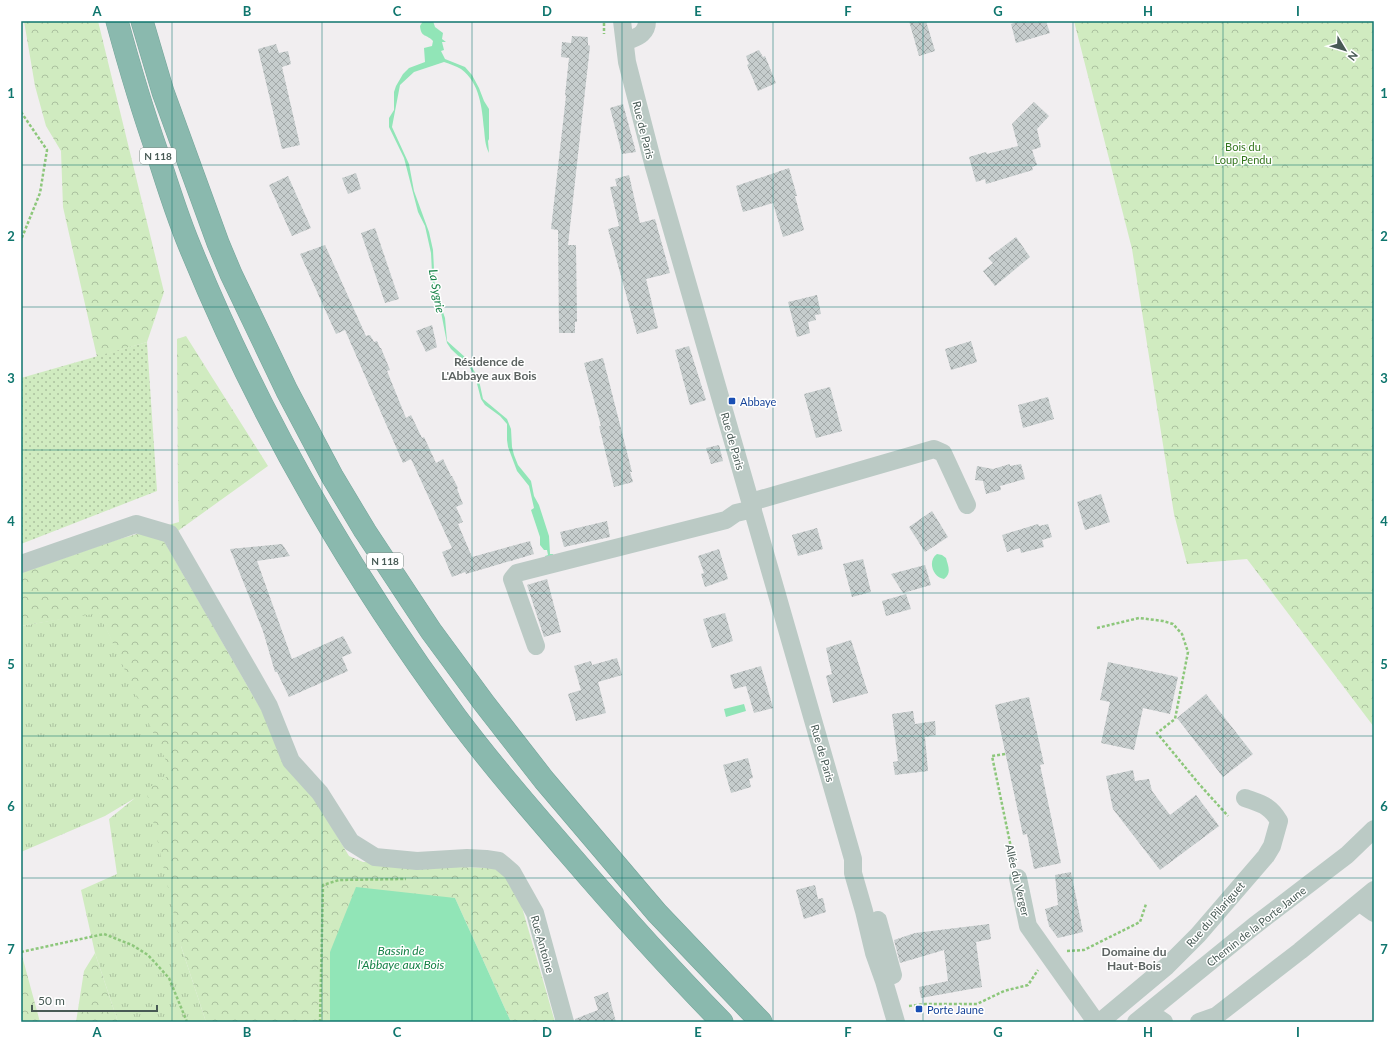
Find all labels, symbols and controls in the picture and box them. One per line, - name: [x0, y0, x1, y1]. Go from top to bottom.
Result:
- text: A: [91, 3, 102, 19]
- text: B: [243, 3, 252, 19]
- text: C: [393, 3, 402, 19]
- text: D: [542, 3, 552, 19]
- text: E: [694, 3, 702, 19]
- text: F: [844, 3, 852, 19]
- text: G: [993, 3, 1003, 19]
- text: H: [1143, 3, 1153, 19]
- text: I: [1296, 3, 1300, 19]
- north arrow: [1325, 30, 1365, 70]
- text: N: [1346, 49, 1361, 64]
- text: 1: [7, 85, 15, 101]
- text: 1: [1380, 85, 1388, 101]
- street label: Rue de Paris: [630, 100, 658, 161]
- park label: Bois du Loup Pendu: [1214, 140, 1272, 166]
- road number: N 118: [140, 148, 176, 164]
- text: 2: [7, 228, 15, 244]
- text: 2: [1380, 228, 1388, 244]
- water label: La Sygrie: [426, 268, 448, 314]
- district label: Résidence de L'Abbaye aux Bois: [441, 354, 537, 383]
- text: 3: [7, 370, 15, 386]
- text: 3: [1380, 370, 1388, 386]
- place label: Abbaye: [740, 395, 777, 408]
- marker: Abbaye: [727, 396, 737, 406]
- street label: Rue de Paris: [719, 411, 748, 472]
- text: 4: [7, 513, 15, 529]
- text: 4: [1380, 513, 1388, 529]
- road number: N 118: [367, 553, 403, 569]
- text: 5: [7, 656, 15, 672]
- text: 5: [1380, 656, 1388, 672]
- street label: Rue de Paris: [809, 723, 838, 784]
- text: 6: [7, 798, 15, 814]
- text: 6: [1380, 798, 1388, 814]
- street label: Allée du Verger: [1003, 843, 1033, 917]
- street label: Rue du Pilariguet: [1183, 879, 1247, 949]
- street label: Chemin de la Porte Jaune: [1204, 883, 1308, 969]
- street label: Rue Antoine: [529, 914, 557, 974]
- text: 7: [7, 941, 15, 957]
- text: 7: [1380, 941, 1388, 957]
- water label: Bassin de l'Abbaye aux Bois: [358, 943, 445, 972]
- district label: Domaine du Haut-Bois: [1102, 944, 1167, 973]
- scale bar: [32, 987, 157, 1013]
- text: 50 m: [38, 993, 65, 1008]
- place label: Porte Jaune: [927, 1003, 984, 1016]
- marker: Porte Jaune: [914, 1004, 924, 1014]
- text: A: [91, 1024, 102, 1040]
- text: B: [243, 1024, 252, 1040]
- text: C: [393, 1024, 402, 1040]
- text: D: [542, 1024, 552, 1040]
- text: E: [694, 1024, 702, 1040]
- text: F: [844, 1024, 852, 1040]
- text: G: [993, 1024, 1003, 1040]
- text: H: [1143, 1024, 1153, 1040]
- text: I: [1296, 1024, 1300, 1040]

